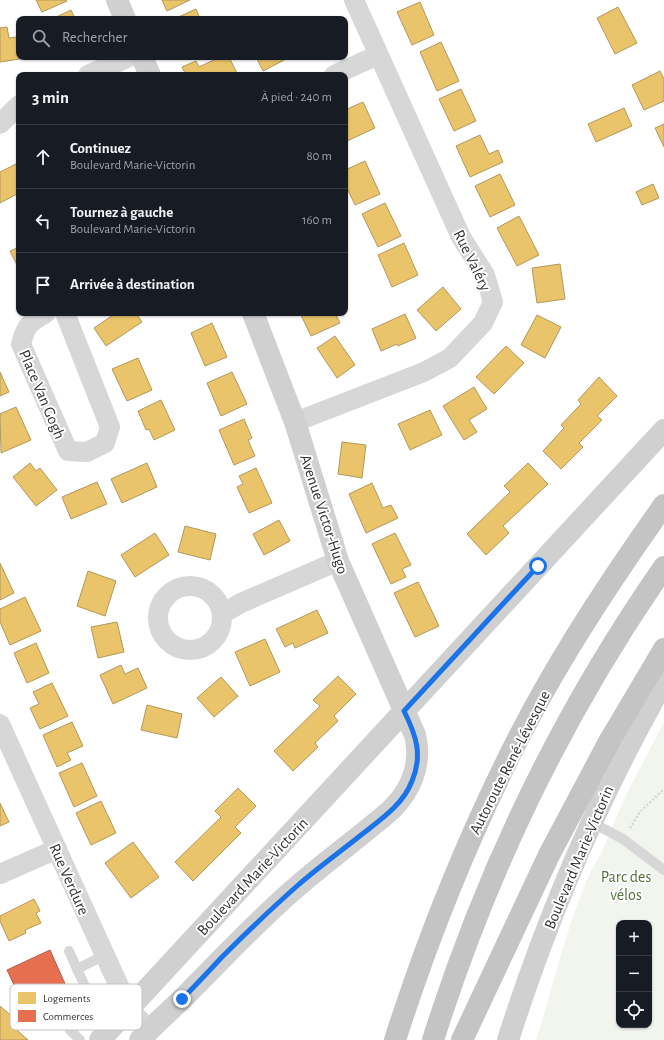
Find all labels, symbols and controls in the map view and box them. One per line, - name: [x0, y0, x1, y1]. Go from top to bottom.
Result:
- search box: [16, 16, 348, 60]
- icon: search: [30, 27, 52, 49]
- text: Rechercher: [62, 30, 127, 45]
- text: 3 min: [32, 89, 69, 106]
- text: À pied · 240 m: [261, 91, 332, 104]
- text: Continuez: [70, 141, 131, 156]
- icon: ahead: [32, 146, 54, 168]
- text: 80 m: [306, 150, 332, 163]
- text: Boulevard Marie-Victorin: [70, 159, 195, 172]
- text: Tournez à gauche: [70, 205, 173, 220]
- icon: left: [32, 210, 54, 232]
- text: 160 m: [302, 214, 332, 227]
- text: Boulevard Marie-Victorin: [70, 223, 195, 236]
- street label: Rue Valéry: [450, 227, 494, 294]
- icon: arrive: [32, 274, 54, 296]
- text: Arrivée à destination: [70, 277, 195, 292]
- street label: Place Van Gogh: [16, 347, 68, 441]
- street label: Avenue Victor-Hugo: [297, 453, 351, 576]
- route start: [529, 557, 547, 575]
- street label: Autoroute René-Lévesque: [467, 688, 553, 837]
- street label: Boulevard Marie-Victorin: [541, 783, 616, 932]
- street label: Boulevard Marie-Victorin: [194, 815, 311, 939]
- street label: Rue Verdure: [46, 841, 92, 918]
- park label: Parc des vélos: [601, 869, 651, 903]
- map controls: [616, 920, 652, 1028]
- button: +: [616, 920, 652, 956]
- button: −: [616, 956, 652, 992]
- legend: [10, 984, 142, 1030]
- route end: [173, 990, 191, 1008]
- button: locate: [616, 992, 652, 1028]
- text: Logements: [43, 993, 90, 1004]
- text: Commerces: [43, 1011, 93, 1022]

